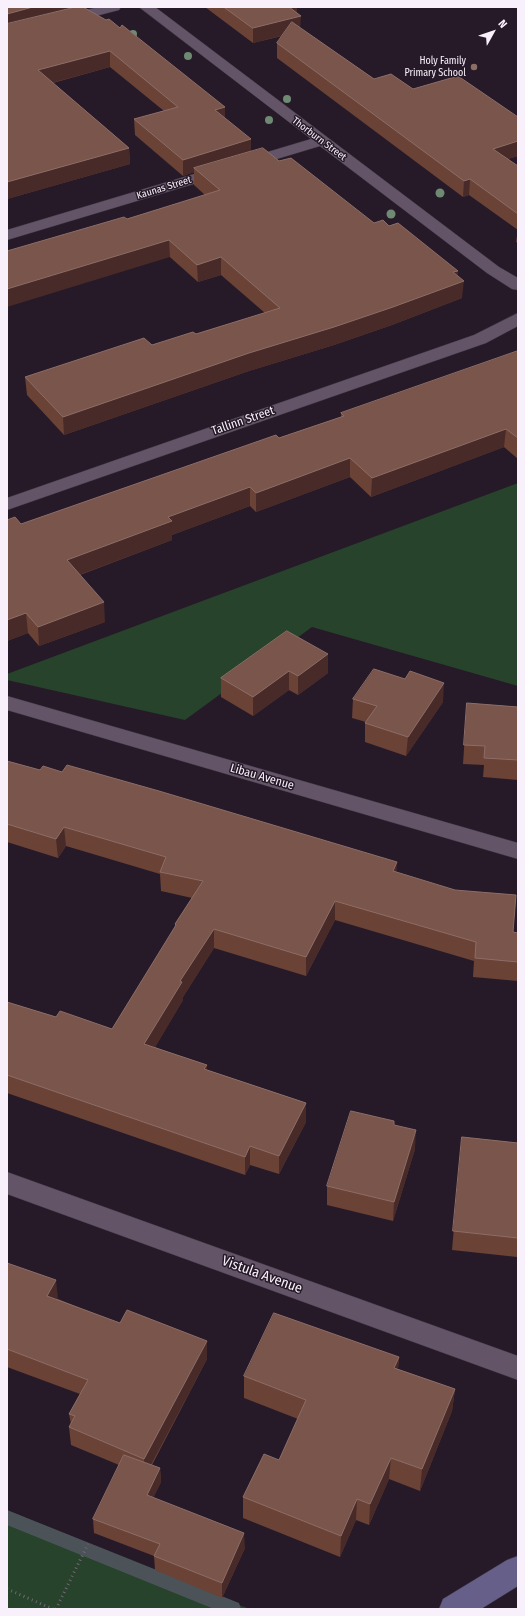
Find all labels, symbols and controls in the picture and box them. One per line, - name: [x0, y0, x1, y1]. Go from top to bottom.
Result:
- north arrow: [473, 12, 513, 52]
- text: N: [495, 17, 510, 31]
- place label: Holy Family Primary School: [404, 55, 466, 78]
- marker: Holy Family Primary School: [469, 62, 479, 72]
- street label: Thorburn Street: [289, 115, 349, 163]
- street label: Kaunas Street: [135, 174, 193, 202]
- street label: Tallinn Street: [210, 404, 276, 438]
- street label: Libau Avenue: [228, 761, 296, 793]
- street label: Vistula Avenue: [219, 1253, 305, 1297]

